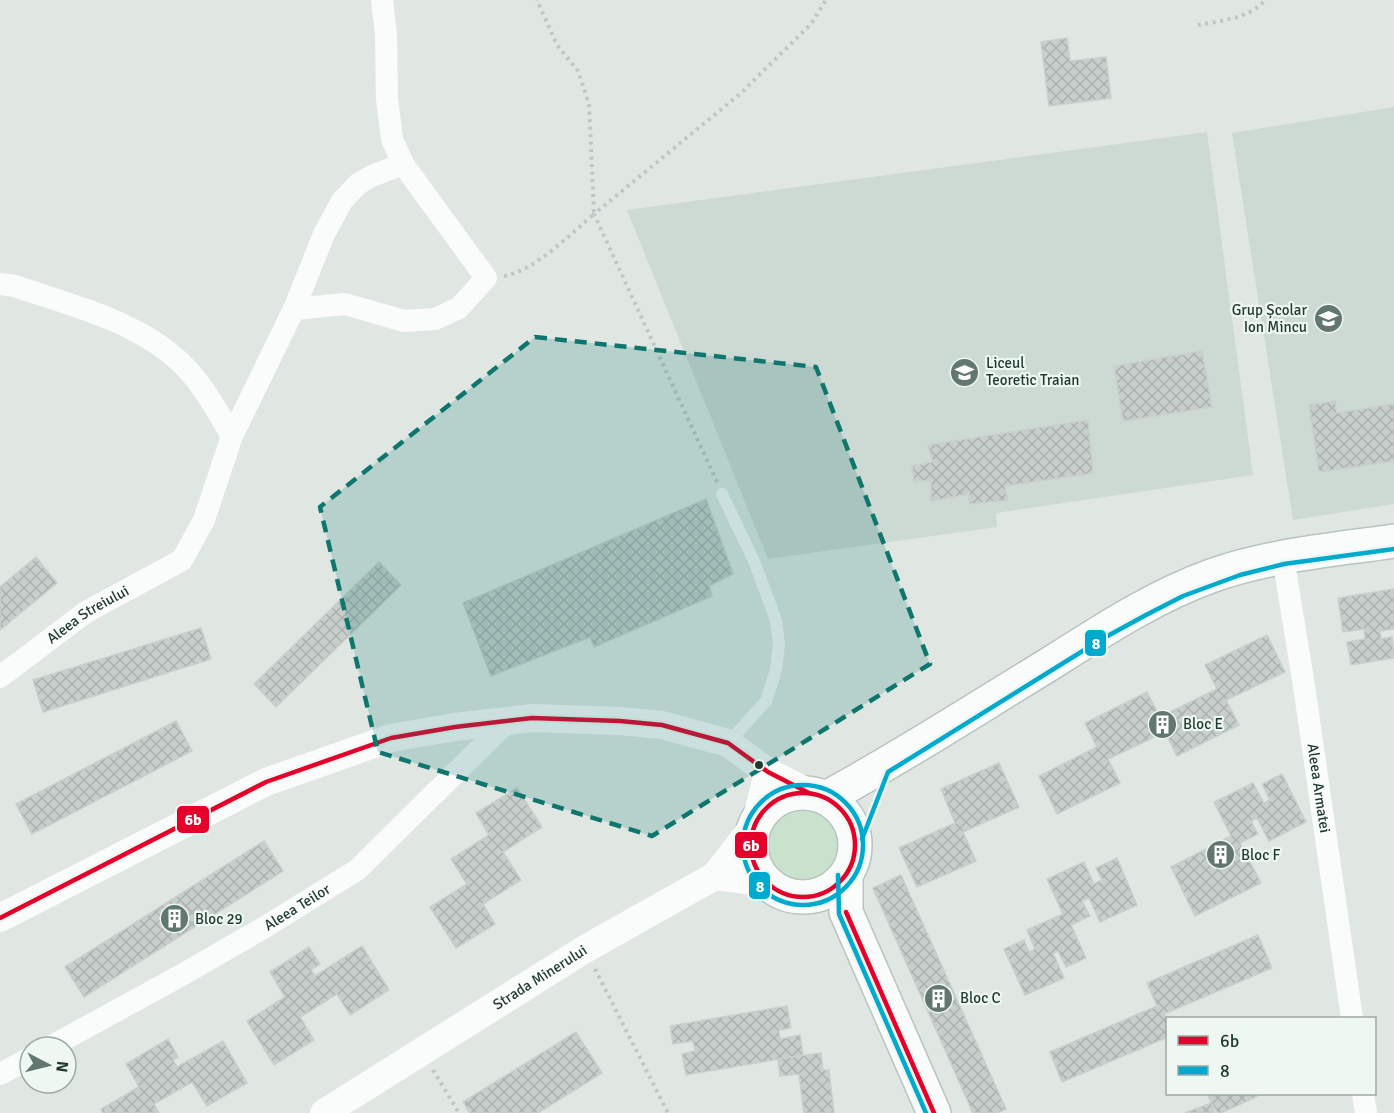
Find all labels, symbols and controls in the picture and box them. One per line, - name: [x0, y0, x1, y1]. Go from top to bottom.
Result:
- place label: Grup Școlar Ion Mincu: [1232, 301, 1307, 336]
- school or university icon: Grup Școlar Ion Mincu: [1312, 303, 1344, 335]
- place label: Liceul Teoretic Traian: [986, 354, 1080, 389]
- school or university icon: Liceul Teoretic Traian: [949, 356, 981, 388]
- street label: Aleea Streiului: [43, 582, 132, 648]
- line badge: 8: [1084, 629, 1107, 657]
- text: 8: [1092, 634, 1101, 654]
- building icon: Bloc E: [1146, 708, 1178, 740]
- place label: Bloc E: [1183, 715, 1223, 733]
- street label: Aleea Armatei: [1303, 742, 1334, 834]
- unlabelled marker: [753, 759, 765, 771]
- line badge: 6b: [176, 805, 210, 834]
- text: 6b: [184, 810, 202, 830]
- line badge: 6b: [734, 831, 768, 859]
- text: 6b: [742, 836, 760, 856]
- building icon: Bloc F: [1204, 839, 1236, 871]
- place label: Bloc F: [1241, 846, 1280, 864]
- line badge: 8: [748, 871, 771, 900]
- text: 8: [756, 877, 765, 897]
- street label: Aleea Teilor: [261, 880, 334, 934]
- building icon: Bloc 29: [158, 903, 190, 935]
- place label: Bloc 29: [195, 910, 243, 928]
- street label: Strada Minerului: [490, 941, 590, 1014]
- building icon: Bloc C: [923, 982, 955, 1014]
- place label: Bloc C: [960, 989, 1001, 1007]
- legend: [1166, 1017, 1376, 1095]
- text: 6b: [1220, 1030, 1239, 1052]
- north arrow: [18, 1035, 78, 1095]
- text: N: [51, 1060, 72, 1073]
- text: 8: [1220, 1060, 1230, 1082]

